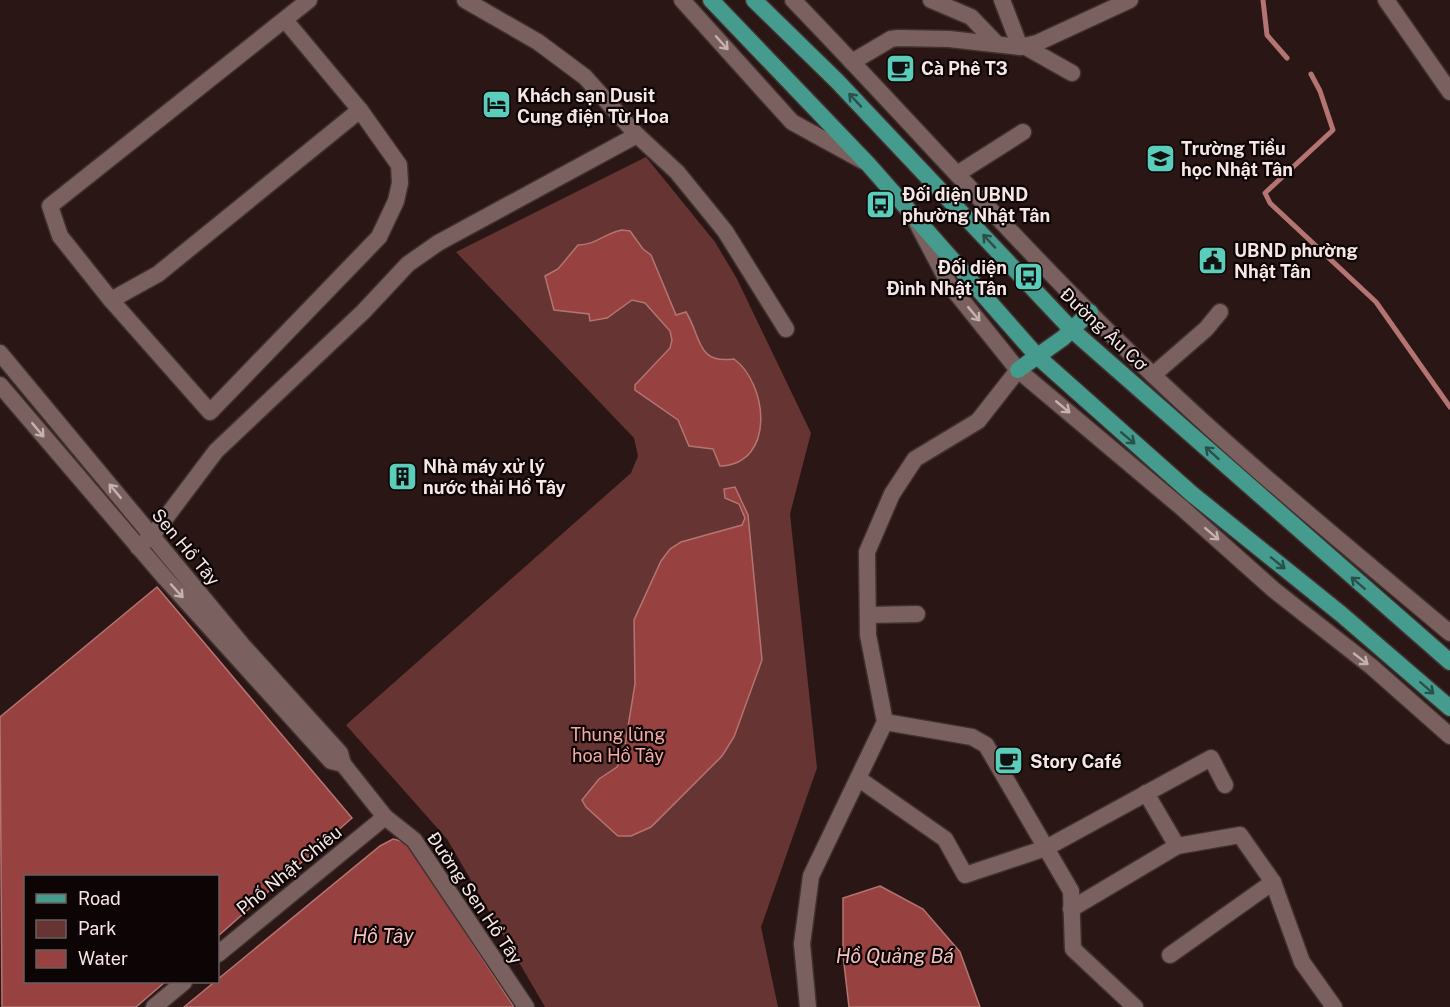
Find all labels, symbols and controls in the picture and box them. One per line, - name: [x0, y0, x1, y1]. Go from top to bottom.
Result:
- one-way arrow: [715, 36, 729, 51]
- cafe icon: Cà Phê T3: [884, 52, 916, 84]
- place label: Cà Phê T3: [921, 58, 1008, 79]
- place label: Khách sạn Dusit Cung điện Từ Hoa: [517, 85, 669, 127]
- hotel icon: Khách sạn Dusit Cung điện Từ Hoa: [480, 89, 512, 121]
- one-way arrow: [848, 92, 862, 107]
- place label: Trường Tiểu học Nhật Tân: [1181, 138, 1293, 180]
- school or university icon: Trường Tiểu học Nhật Tân: [1144, 142, 1176, 174]
- place label: Đối diện UBND phường Nhật Tân: [902, 184, 1050, 226]
- bus stop icon: Đối diện UBND phường Nhật Tân: [865, 188, 897, 220]
- one-way arrow: [982, 234, 996, 249]
- place label: UBND phường Nhật Tân: [1234, 240, 1358, 282]
- public building icon: UBND phường Nhật Tân: [1197, 244, 1229, 276]
- place label: Đối diện Đình Nhật Tân: [886, 257, 1007, 299]
- bus stop icon: Đối diện Đình Nhật Tân: [1012, 261, 1044, 293]
- street label: Đường Âu Cơ: [1056, 283, 1152, 375]
- one-way arrow: [967, 306, 981, 321]
- one-way arrow: [1055, 401, 1071, 414]
- one-way arrow: [31, 422, 45, 437]
- one-way arrow: [1120, 432, 1136, 445]
- one-way arrow: [1205, 446, 1220, 460]
- place label: Nhà máy xử lý nước thải Hồ Tây: [423, 456, 566, 498]
- building icon: Nhà máy xử lý nước thải Hồ Tây: [386, 460, 418, 492]
- one-way arrow: [108, 483, 121, 499]
- street label: Sen Hồ Tây: [148, 504, 224, 590]
- one-way arrow: [1204, 527, 1219, 541]
- one-way arrow: [1270, 557, 1286, 570]
- one-way arrow: [1351, 576, 1366, 590]
- one-way arrow: [170, 583, 184, 598]
- one-way arrow: [1353, 652, 1369, 665]
- one-way arrow: [1420, 681, 1435, 695]
- park label: Thung lũng hoa Hồ Tây: [571, 724, 665, 766]
- cafe icon: Story Café: [993, 745, 1025, 777]
- place label: Story Café: [1030, 751, 1122, 772]
- street label: Phố Nhật Chiêu: [232, 821, 346, 919]
- street label: Đường Sen Hồ Tây: [423, 828, 527, 968]
- legend: [24, 875, 219, 983]
- text: Road: [78, 888, 121, 909]
- text: Park: [78, 918, 116, 939]
- water label: Hồ Tây: [352, 924, 414, 948]
- water label: Hồ Quảng Bá: [836, 944, 954, 968]
- text: Water: [78, 948, 128, 969]

